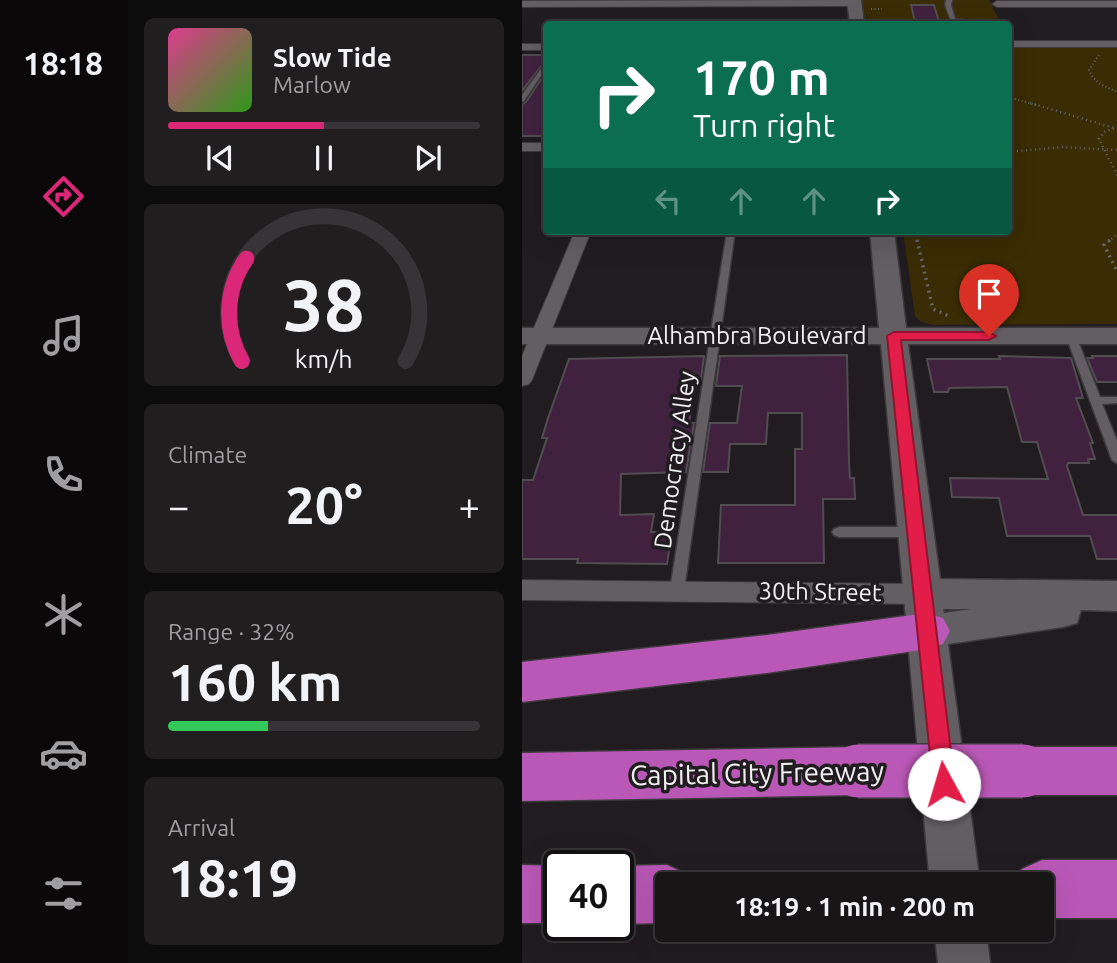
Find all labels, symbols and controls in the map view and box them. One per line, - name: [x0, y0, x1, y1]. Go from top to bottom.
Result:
- text: Slow Tide: [273, 43, 392, 72]
- text: 18:18: [23, 45, 103, 81]
- icon: right: [578, 49, 669, 140]
- text: 170 m: [693, 49, 830, 104]
- text: Marlow: [273, 72, 351, 97]
- text: Turn right: [693, 107, 835, 143]
- icon: previous: [201, 139, 239, 177]
- icon: pause: [305, 139, 343, 177]
- icon: next: [409, 139, 447, 177]
- icon: directions: [39, 172, 88, 221]
- icon: left: [649, 182, 687, 220]
- icon: ahead: [722, 182, 760, 220]
- icon: ahead: [795, 182, 833, 220]
- icon: right: [868, 182, 906, 220]
- text: 38: [283, 264, 365, 346]
- pin: [959, 264, 1019, 336]
- icon: arrive: [970, 275, 1008, 313]
- icon: music: [39, 311, 88, 360]
- street label: Alhambra Boulevard: [647, 322, 867, 349]
- text: km/h: [295, 345, 353, 373]
- street label: Democracy Alley: [649, 369, 700, 550]
- text: Climate: [168, 442, 247, 467]
- icon: phone: [39, 450, 88, 499]
- text: 20°: [285, 476, 363, 534]
- text: −: [168, 485, 189, 527]
- text: +: [459, 485, 480, 527]
- street label: 30th Street: [758, 577, 882, 606]
- icon: climate: [39, 590, 88, 639]
- text: Range · 32%: [168, 619, 295, 644]
- text: 160 km: [168, 653, 342, 711]
- icon: car: [39, 729, 88, 778]
- position arrow: [907, 747, 981, 821]
- street label: Capital City Freeway: [630, 755, 884, 790]
- text: Arrival: [168, 815, 235, 840]
- text: 18:19: [168, 849, 298, 907]
- speed limit sign: 40: [543, 850, 634, 941]
- icon: filters: [39, 869, 88, 918]
- text: 18:19 · 1 min · 200 m: [734, 892, 975, 921]

